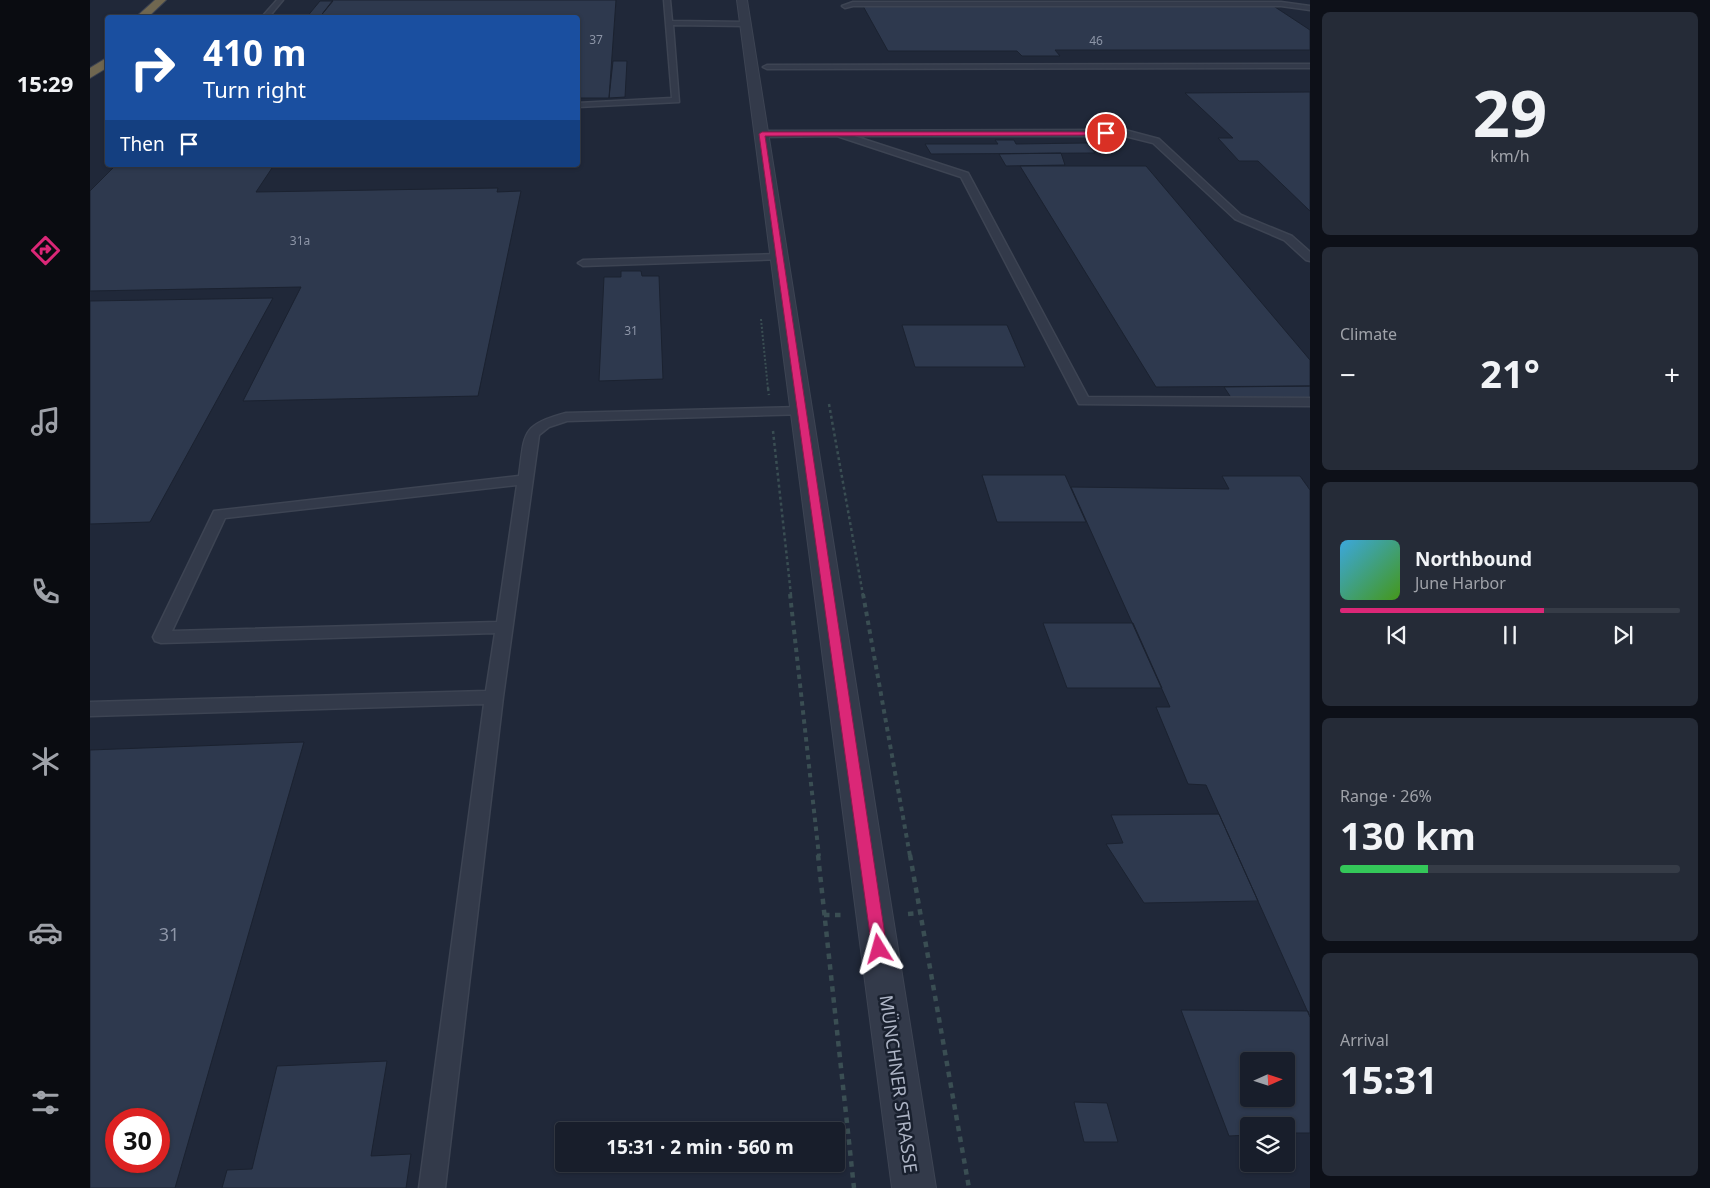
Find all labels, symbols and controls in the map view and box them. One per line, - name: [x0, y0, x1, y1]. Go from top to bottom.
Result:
- text: 410 m: [203, 29, 306, 76]
- house number: 37: [589, 31, 603, 48]
- house number: 46: [1089, 32, 1103, 49]
- icon: right: [120, 35, 185, 100]
- text: 15:29: [17, 68, 73, 98]
- text: 29: [1473, 68, 1547, 156]
- text: Turn right: [203, 74, 306, 104]
- pin: [1085, 112, 1127, 154]
- icon: arrive: [1092, 119, 1120, 147]
- icon: arrive: [175, 130, 203, 158]
- text: Then: [120, 131, 165, 157]
- text: km/h: [1490, 145, 1530, 167]
- house number: 31a: [290, 232, 310, 249]
- icon: directions: [28, 233, 63, 268]
- house number: 31: [624, 322, 638, 339]
- text: Climate: [1340, 323, 1397, 345]
- text: 21°: [1480, 347, 1540, 399]
- text: −: [1340, 355, 1356, 393]
- text: +: [1664, 355, 1680, 393]
- icon: music: [28, 404, 63, 439]
- text: Northbound: [1415, 546, 1532, 572]
- text: June Harbor: [1415, 572, 1506, 594]
- icon: phone: [28, 574, 63, 609]
- icon: previous: [1383, 621, 1411, 649]
- icon: pause: [1496, 621, 1524, 649]
- icon: next: [1609, 621, 1637, 649]
- icon: climate: [28, 744, 63, 779]
- text: Range · 26%: [1340, 785, 1432, 807]
- text: 130 km: [1340, 809, 1476, 861]
- icon: car: [28, 915, 63, 950]
- house number: 31: [159, 922, 179, 946]
- position arrow: [852, 922, 904, 974]
- street label: MÜNCHNER STRASSE: [875, 993, 923, 1175]
- text: Arrival: [1340, 1029, 1389, 1051]
- north arrow: [1240, 1052, 1295, 1108]
- map controls: [1240, 1052, 1295, 1172]
- text: 15:31: [1340, 1053, 1438, 1105]
- icon: filters: [28, 1085, 63, 1120]
- speed limit sign: 30: [105, 1108, 170, 1173]
- button: layers: [1240, 1117, 1295, 1172]
- text: 15:31 · 2 min · 560 m: [606, 1134, 794, 1160]

